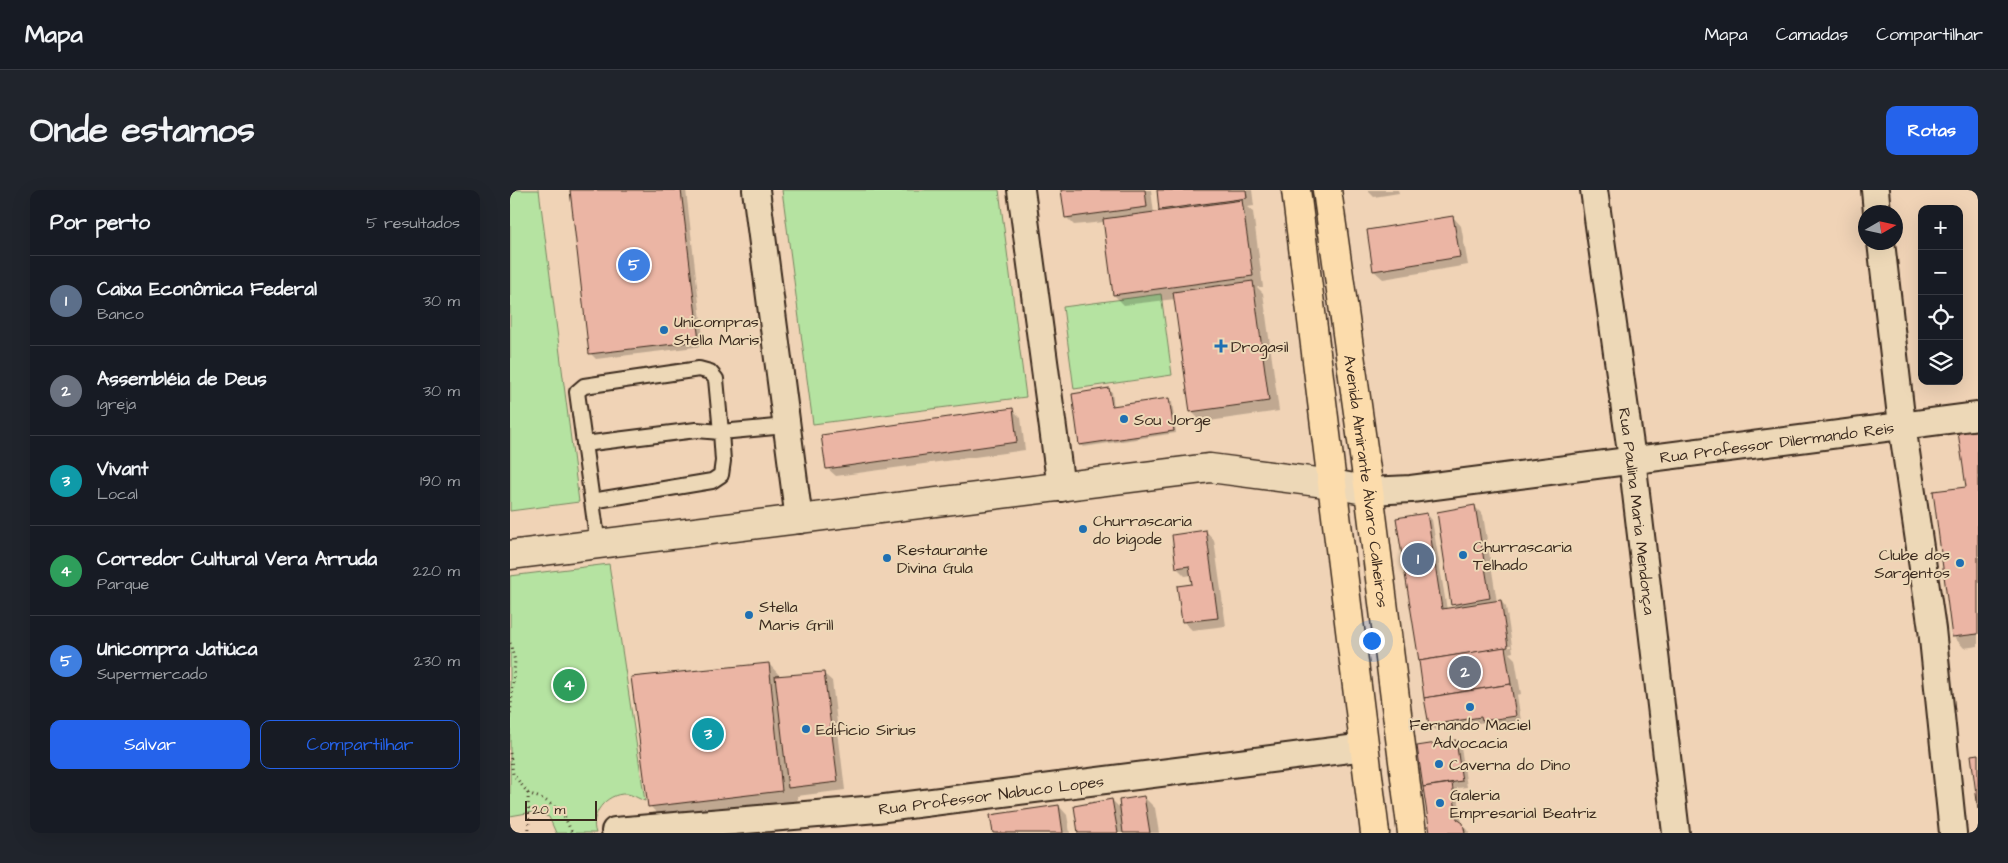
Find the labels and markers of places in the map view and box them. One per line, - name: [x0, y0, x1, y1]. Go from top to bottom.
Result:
- pin: 5: [618, 246, 650, 284]
- place label: Unicompras Stella Maris: [674, 311, 760, 351]
- marker: Unicompras Stella Maris: [658, 324, 670, 336]
- place label: Drogasil: [1231, 336, 1289, 359]
- marker: Drogasil: [1215, 340, 1227, 352]
- place label: Sou Jorge: [1134, 409, 1211, 432]
- marker: Sou Jorge: [1118, 413, 1130, 425]
- place label: Churrascaria do bigode: [1093, 510, 1192, 551]
- marker: Churrascaria do bigode: [1077, 523, 1089, 535]
- place label: Churrascaria Telhado: [1473, 536, 1572, 576]
- place label: Restaurante Divina Gula: [897, 539, 988, 579]
- pin: 1: [1402, 540, 1434, 578]
- place label: Clube dos Sargentos: [1874, 544, 1950, 585]
- marker: Churrascaria Telhado: [1457, 549, 1469, 561]
- marker: Restaurante Divina Gula: [881, 552, 893, 564]
- marker: Clube dos Sargentos: [1954, 557, 1966, 569]
- place label: Stella Maris Grill: [759, 596, 833, 636]
- marker: Stella Maris Grill: [743, 609, 755, 621]
- pin: 2: [1449, 653, 1481, 691]
- pin: 4: [553, 666, 585, 704]
- marker: Fernando Maciel Advocacia: [1464, 701, 1476, 713]
- place label: Fernando Maciel Advocacia: [1409, 714, 1531, 754]
- pin: 3: [692, 715, 724, 753]
- place label: Edificio Sirius: [816, 719, 916, 741]
- marker: Edificio Sirius: [800, 723, 812, 735]
- place label: Caverna do Dino: [1449, 754, 1570, 776]
- marker: Caverna do Dino: [1433, 758, 1445, 770]
- place label: Galeria Empresarial Beatriz: [1450, 784, 1597, 824]
- marker: Galeria Empresarial Beatriz: [1434, 797, 1446, 809]

